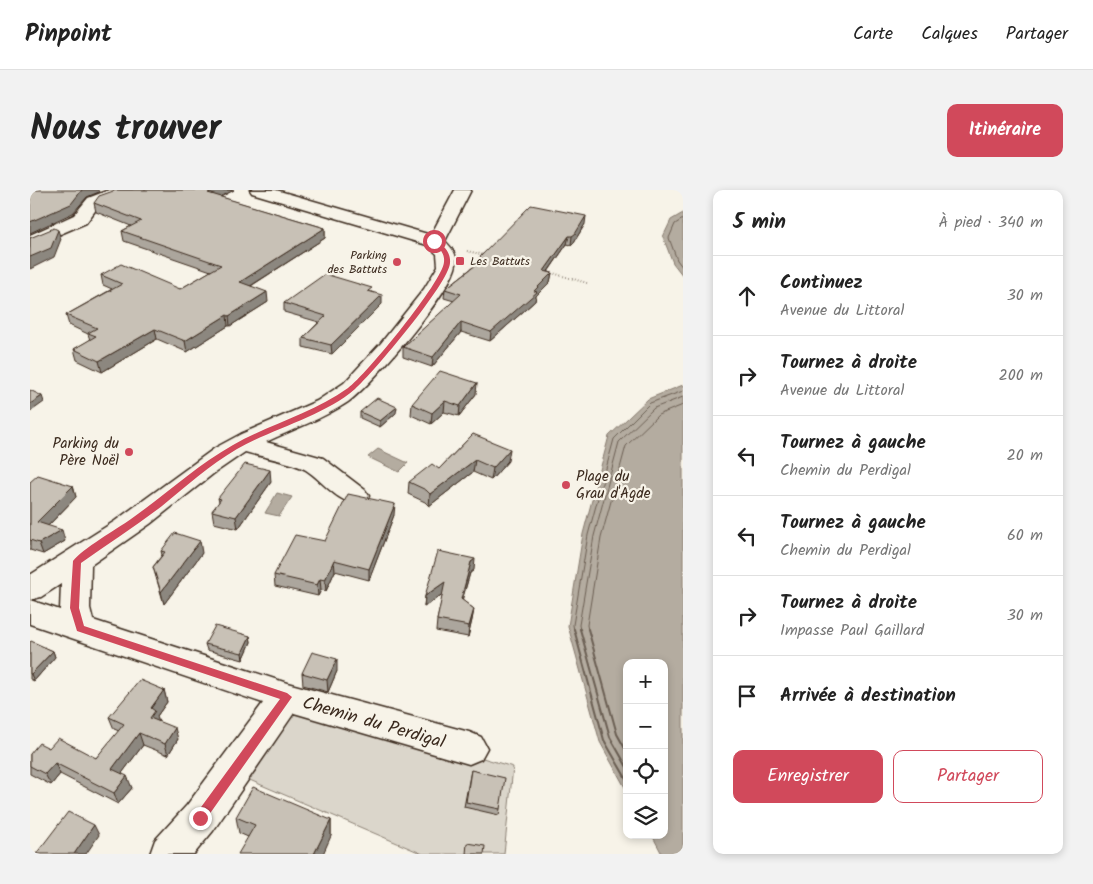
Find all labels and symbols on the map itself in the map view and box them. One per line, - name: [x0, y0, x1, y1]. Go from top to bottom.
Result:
- route start: [423, 230, 446, 253]
- place label: Parking des Battuts: [328, 246, 387, 279]
- place label: Les Battuts: [470, 252, 530, 271]
- marker: Les Battuts: [454, 255, 466, 267]
- marker: Parking des Battuts: [391, 256, 403, 268]
- place label: Parking du Père Noël: [52, 432, 119, 473]
- marker: Parking du Père Noël: [123, 446, 135, 458]
- place label: Plage du Grau d'Agde: [576, 465, 651, 506]
- marker: Plage du Grau d'Agde: [560, 479, 572, 491]
- street label: Chemin du Perdigal: [299, 689, 449, 758]
- route end: [189, 807, 212, 830]

